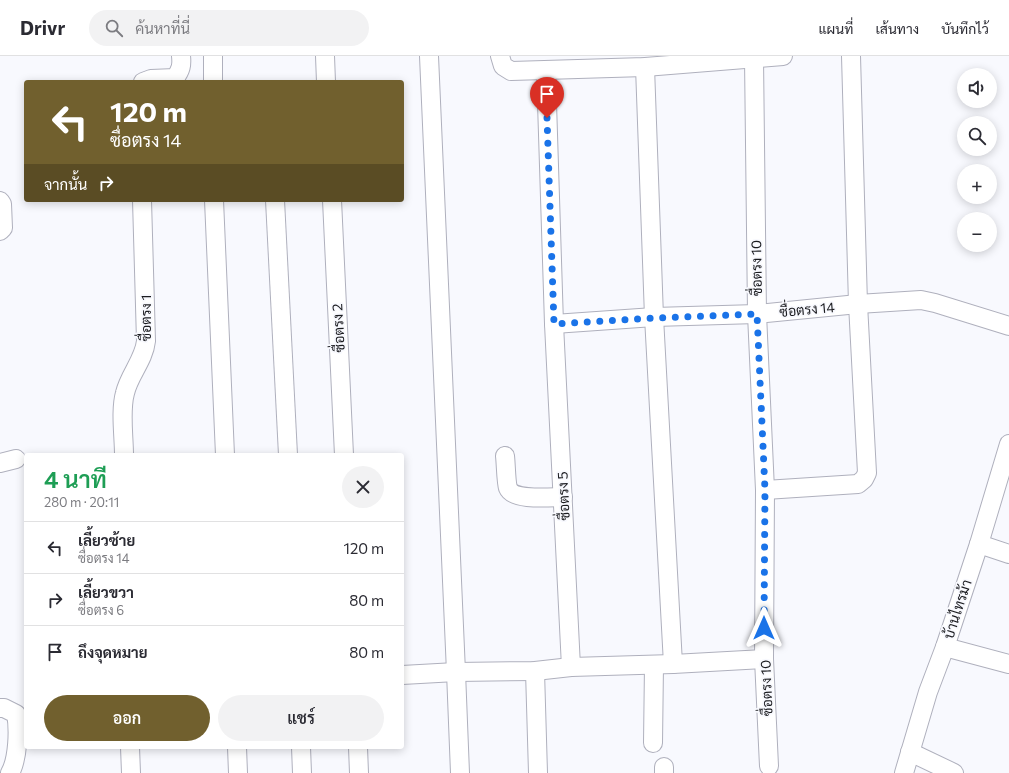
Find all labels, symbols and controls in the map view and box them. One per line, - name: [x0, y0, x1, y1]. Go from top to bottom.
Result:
- search box: [89, 10, 369, 46]
- text: Drivr: [20, 16, 65, 39]
- icon: search: [103, 17, 125, 39]
- text: ค้นหาที่นี่: [135, 19, 190, 37]
- text: แผนที่: [818, 20, 853, 37]
- text: เส้นทาง: [875, 20, 919, 37]
- text: บันทึกไว้: [941, 20, 989, 37]
- map controls: [957, 68, 997, 252]
- button: sound: [957, 68, 997, 108]
- pin: [530, 77, 564, 118]
- icon: arrive: [536, 83, 558, 105]
- text: 120 m: [110, 94, 187, 128]
- icon: left: [44, 96, 96, 148]
- button: search: [957, 116, 997, 156]
- text: ซื่อตรง 14: [110, 129, 181, 151]
- button: +: [957, 164, 997, 204]
- icon: right: [95, 172, 117, 194]
- text: จากนั้น: [44, 175, 87, 193]
- button: −: [957, 212, 997, 252]
- street label: ซื่อตรง 10: [744, 240, 765, 296]
- street label: ซื่อตรง 1: [134, 294, 154, 342]
- street label: ซื่อตรง 14: [778, 295, 836, 320]
- street label: ซื่อตรง 2: [325, 303, 348, 353]
- text: 4 นาที: [44, 464, 107, 493]
- button: close: [342, 466, 384, 508]
- street label: ซื่อตรง 5: [550, 471, 573, 521]
- text: 280 m · 20:11: [44, 494, 119, 510]
- text: เลี้ยวซ้าย: [78, 531, 135, 549]
- icon: left: [44, 537, 66, 559]
- text: 120 m: [344, 539, 384, 557]
- text: ซื่อตรง 14: [78, 550, 130, 566]
- street label: บ้านไทรม้า: [939, 577, 975, 641]
- text: เลี้ยวขวา: [78, 583, 134, 601]
- icon: right: [44, 589, 66, 611]
- text: 80 m: [349, 591, 384, 609]
- text: ซื่อตรง 6: [78, 602, 124, 618]
- position arrow: [743, 607, 785, 649]
- icon: arrive: [44, 641, 66, 663]
- text: ถึงจุดหมาย: [78, 643, 148, 661]
- text: 80 m: [349, 643, 384, 661]
- street label: ซื่อตรง 10: [754, 660, 775, 717]
- button: ออก: [44, 695, 210, 741]
- button: แชร์: [218, 695, 384, 741]

